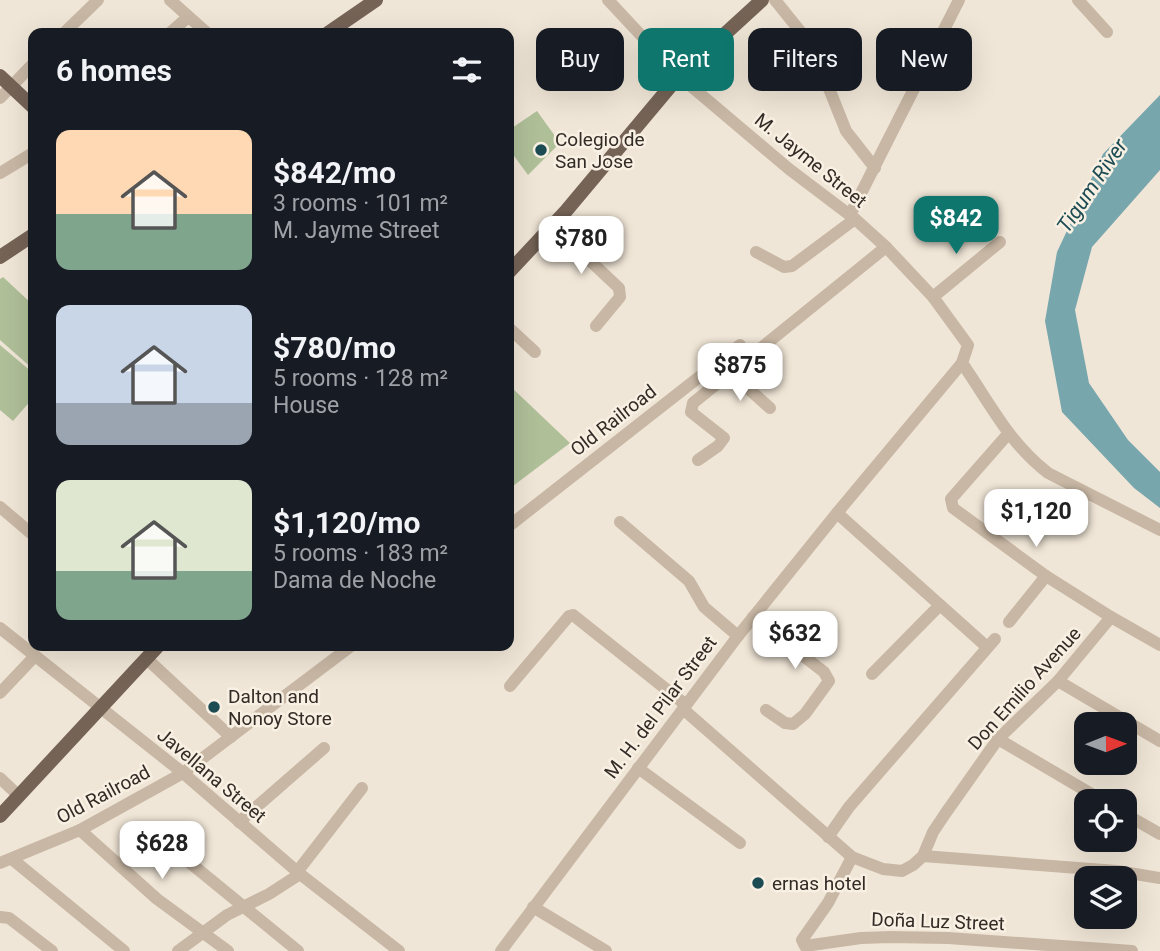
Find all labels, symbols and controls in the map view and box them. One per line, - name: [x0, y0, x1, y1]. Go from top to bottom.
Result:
- chip: Buy: [536, 28, 624, 91]
- chip: Rent: [638, 28, 734, 91]
- chip: Filters: [748, 28, 862, 91]
- chip: New: [876, 28, 972, 91]
- icon: filters: [448, 51, 486, 89]
- text: 6 homes: [56, 53, 172, 88]
- street label: M. Jayme Street: [750, 108, 871, 213]
- place label: Colegio de San Jose: [555, 128, 645, 173]
- water label: Tigum River: [1052, 134, 1133, 237]
- marker: Colegio de San Jose: [533, 142, 549, 158]
- text: $842/mo: [273, 155, 396, 190]
- icon: home: [112, 158, 196, 242]
- text: 3 rooms · 101 m²: [273, 190, 448, 217]
- pin: $842: [915, 196, 997, 256]
- text: $842: [930, 205, 982, 232]
- pin: $780: [540, 216, 622, 276]
- text: M. Jayme Street: [273, 217, 440, 244]
- text: $780: [555, 225, 607, 252]
- text: $780/mo: [273, 330, 396, 365]
- icon: home: [112, 333, 196, 417]
- pin: $875: [699, 344, 781, 403]
- text: $875: [714, 352, 766, 379]
- text: 5 rooms · 128 m²: [273, 365, 448, 392]
- street label: Old Railroad: [566, 380, 661, 461]
- text: House: [273, 392, 339, 419]
- pin: $1,120: [979, 490, 1093, 549]
- text: $1,120: [1000, 498, 1072, 525]
- text: $1,120/mo: [273, 505, 421, 540]
- icon: home: [112, 508, 196, 592]
- text: 5 rooms · 183 m²: [273, 540, 448, 567]
- text: Dama de Noche: [273, 567, 436, 594]
- pin: $632: [754, 612, 836, 671]
- text: $632: [769, 620, 821, 647]
- street label: Don Emilio Avenue: [963, 622, 1086, 755]
- street label: M. H. del Pilar Street: [599, 631, 722, 783]
- place label: Dalton and Nonoy Store: [228, 685, 332, 730]
- marker: Dalton and Nonoy Store: [206, 699, 222, 715]
- north arrow: [1074, 712, 1138, 775]
- map controls: [1074, 712, 1137, 929]
- street label: Javellana Street: [153, 723, 271, 828]
- street label: Old Railroad: [53, 760, 154, 829]
- button: locate: [1074, 789, 1137, 852]
- pin: $628: [121, 822, 203, 881]
- text: $628: [136, 830, 188, 857]
- button: layers: [1074, 866, 1137, 929]
- place label: ernas hotel: [772, 872, 866, 895]
- marker: ernas hotel: [750, 875, 766, 891]
- street label: Doña Luz Street: [871, 908, 1005, 935]

